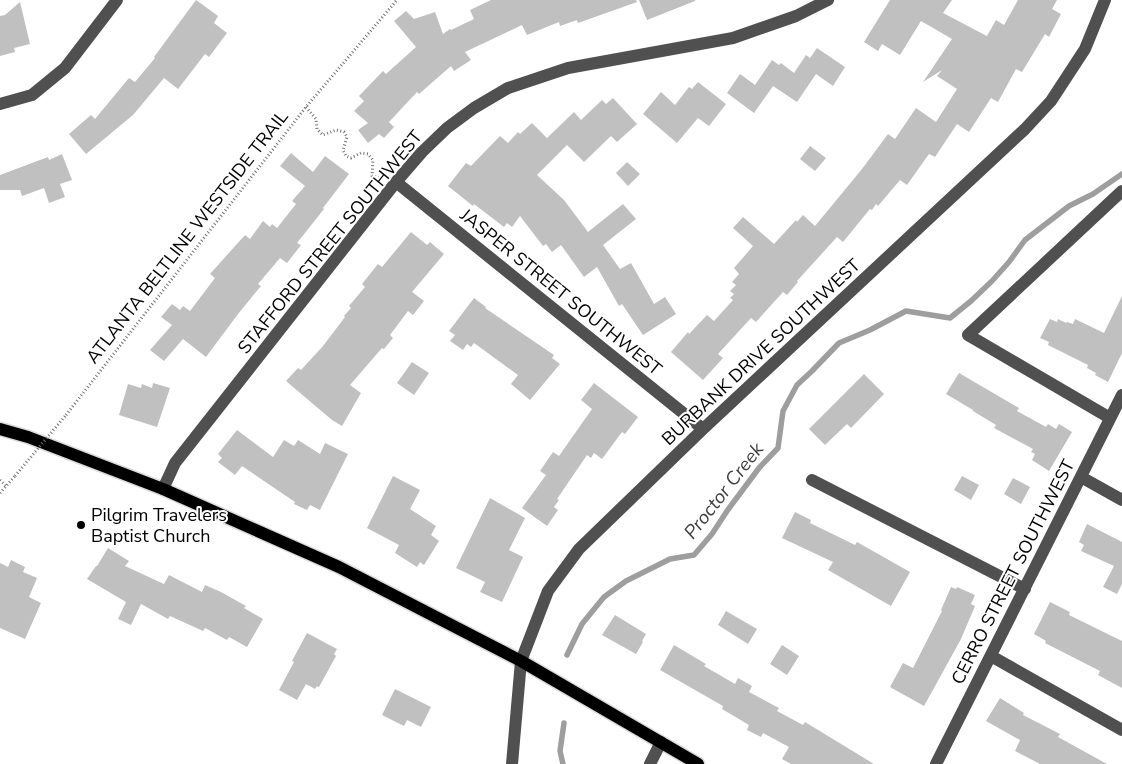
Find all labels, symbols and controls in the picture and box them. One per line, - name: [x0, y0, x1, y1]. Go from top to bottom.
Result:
- street label: ATLANTA BELTLINE WESTSIDE TRAIL: [81, 105, 294, 369]
- street label: STAFFORD STREET SOUTHWEST: [232, 125, 428, 359]
- street label: JASPER STREET SOUTHWEST: [455, 203, 667, 381]
- street label: BURBANK DRIVE SOUTHWEST: [656, 253, 866, 451]
- water label: Proctor Creek: [678, 437, 770, 545]
- street label: CERRO STREET SOUTHWEST: [946, 455, 1080, 688]
- place label: Pilgrim Travelers Baptist Church: [91, 503, 227, 548]
- marker: Pilgrim Travelers Baptist Church: [75, 519, 87, 531]

